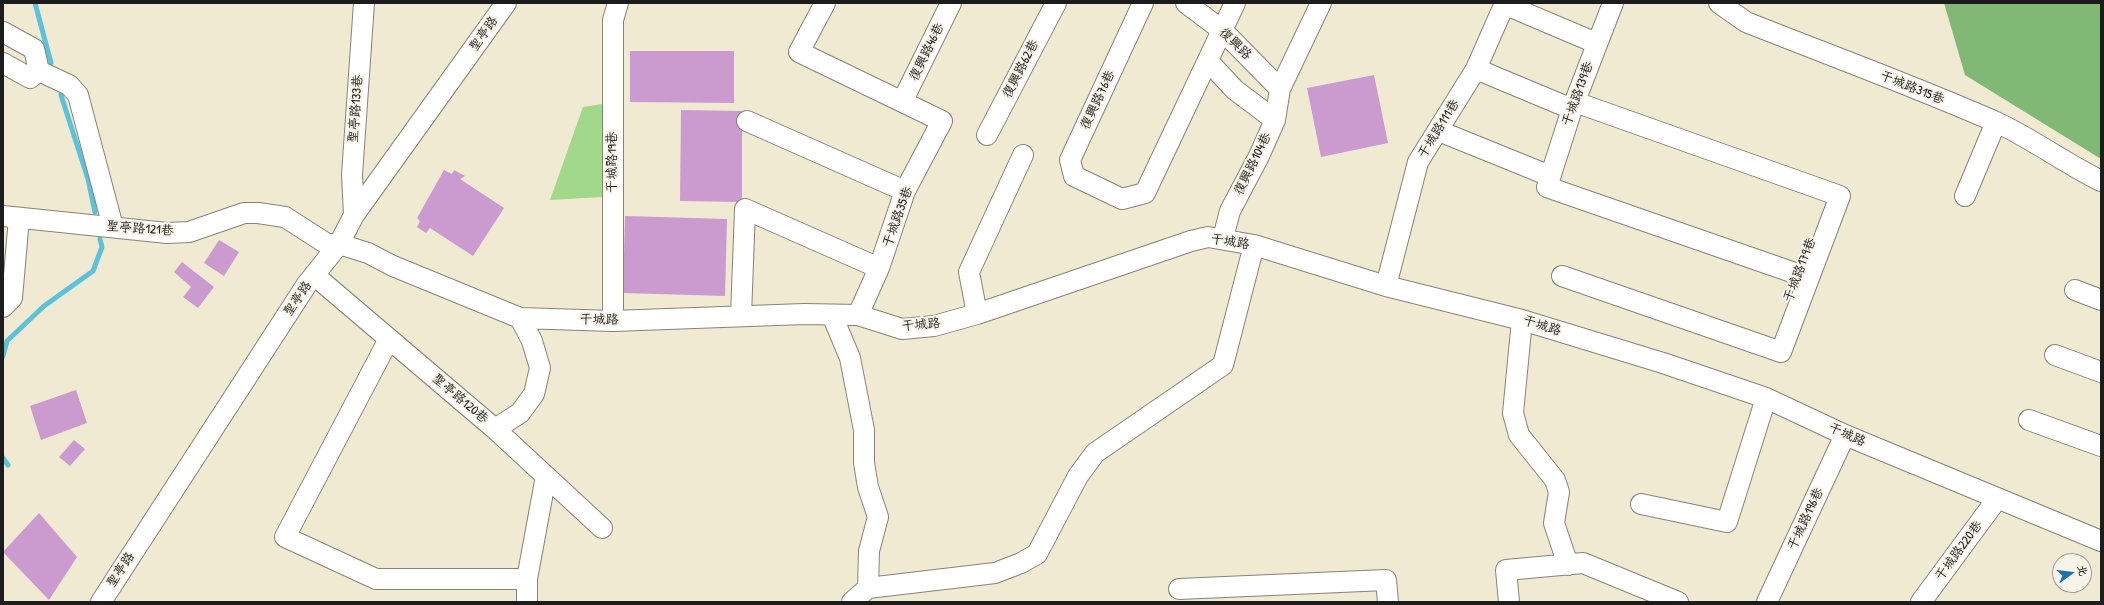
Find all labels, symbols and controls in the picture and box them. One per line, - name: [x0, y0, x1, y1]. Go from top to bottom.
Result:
- street label: 聖亭路: [466, 14, 502, 54]
- street label: 復興路46巷: [906, 21, 948, 83]
- street label: 復興路: [1216, 25, 1254, 63]
- street label: 復興路62巷: [1000, 37, 1042, 101]
- street label: 干城路139巷: [1559, 60, 1597, 128]
- street label: 復興路76巷: [1077, 68, 1119, 132]
- street label: 干城路315巷: [1878, 68, 1946, 108]
- street label: 聖亭路133巷: [346, 74, 366, 144]
- street label: 干城路111巷: [1415, 97, 1463, 161]
- street label: 復興路104巷: [1231, 130, 1275, 198]
- street label: 干城路19巷: [605, 131, 621, 193]
- street label: 干城路35巷: [880, 185, 916, 249]
- street label: 聖亭路121巷: [106, 219, 174, 239]
- street label: 干城路: [1210, 231, 1250, 253]
- street label: 干城路179巷: [1781, 235, 1819, 305]
- street label: 聖亭路: [281, 278, 315, 320]
- street label: 干城路: [579, 312, 619, 328]
- street label: 干城路: [1521, 313, 1563, 339]
- street label: 干城路: [901, 316, 941, 334]
- street label: 聖亭路120巷: [429, 371, 491, 427]
- street label: 干城路: [1826, 420, 1868, 450]
- street label: 干城路196巷: [1785, 485, 1827, 553]
- street label: 干城路220巷: [1932, 518, 1986, 584]
- street label: 聖亭路: [104, 549, 138, 591]
- north arrow: [2052, 553, 2092, 593]
- text: 北: [2075, 563, 2091, 577]

